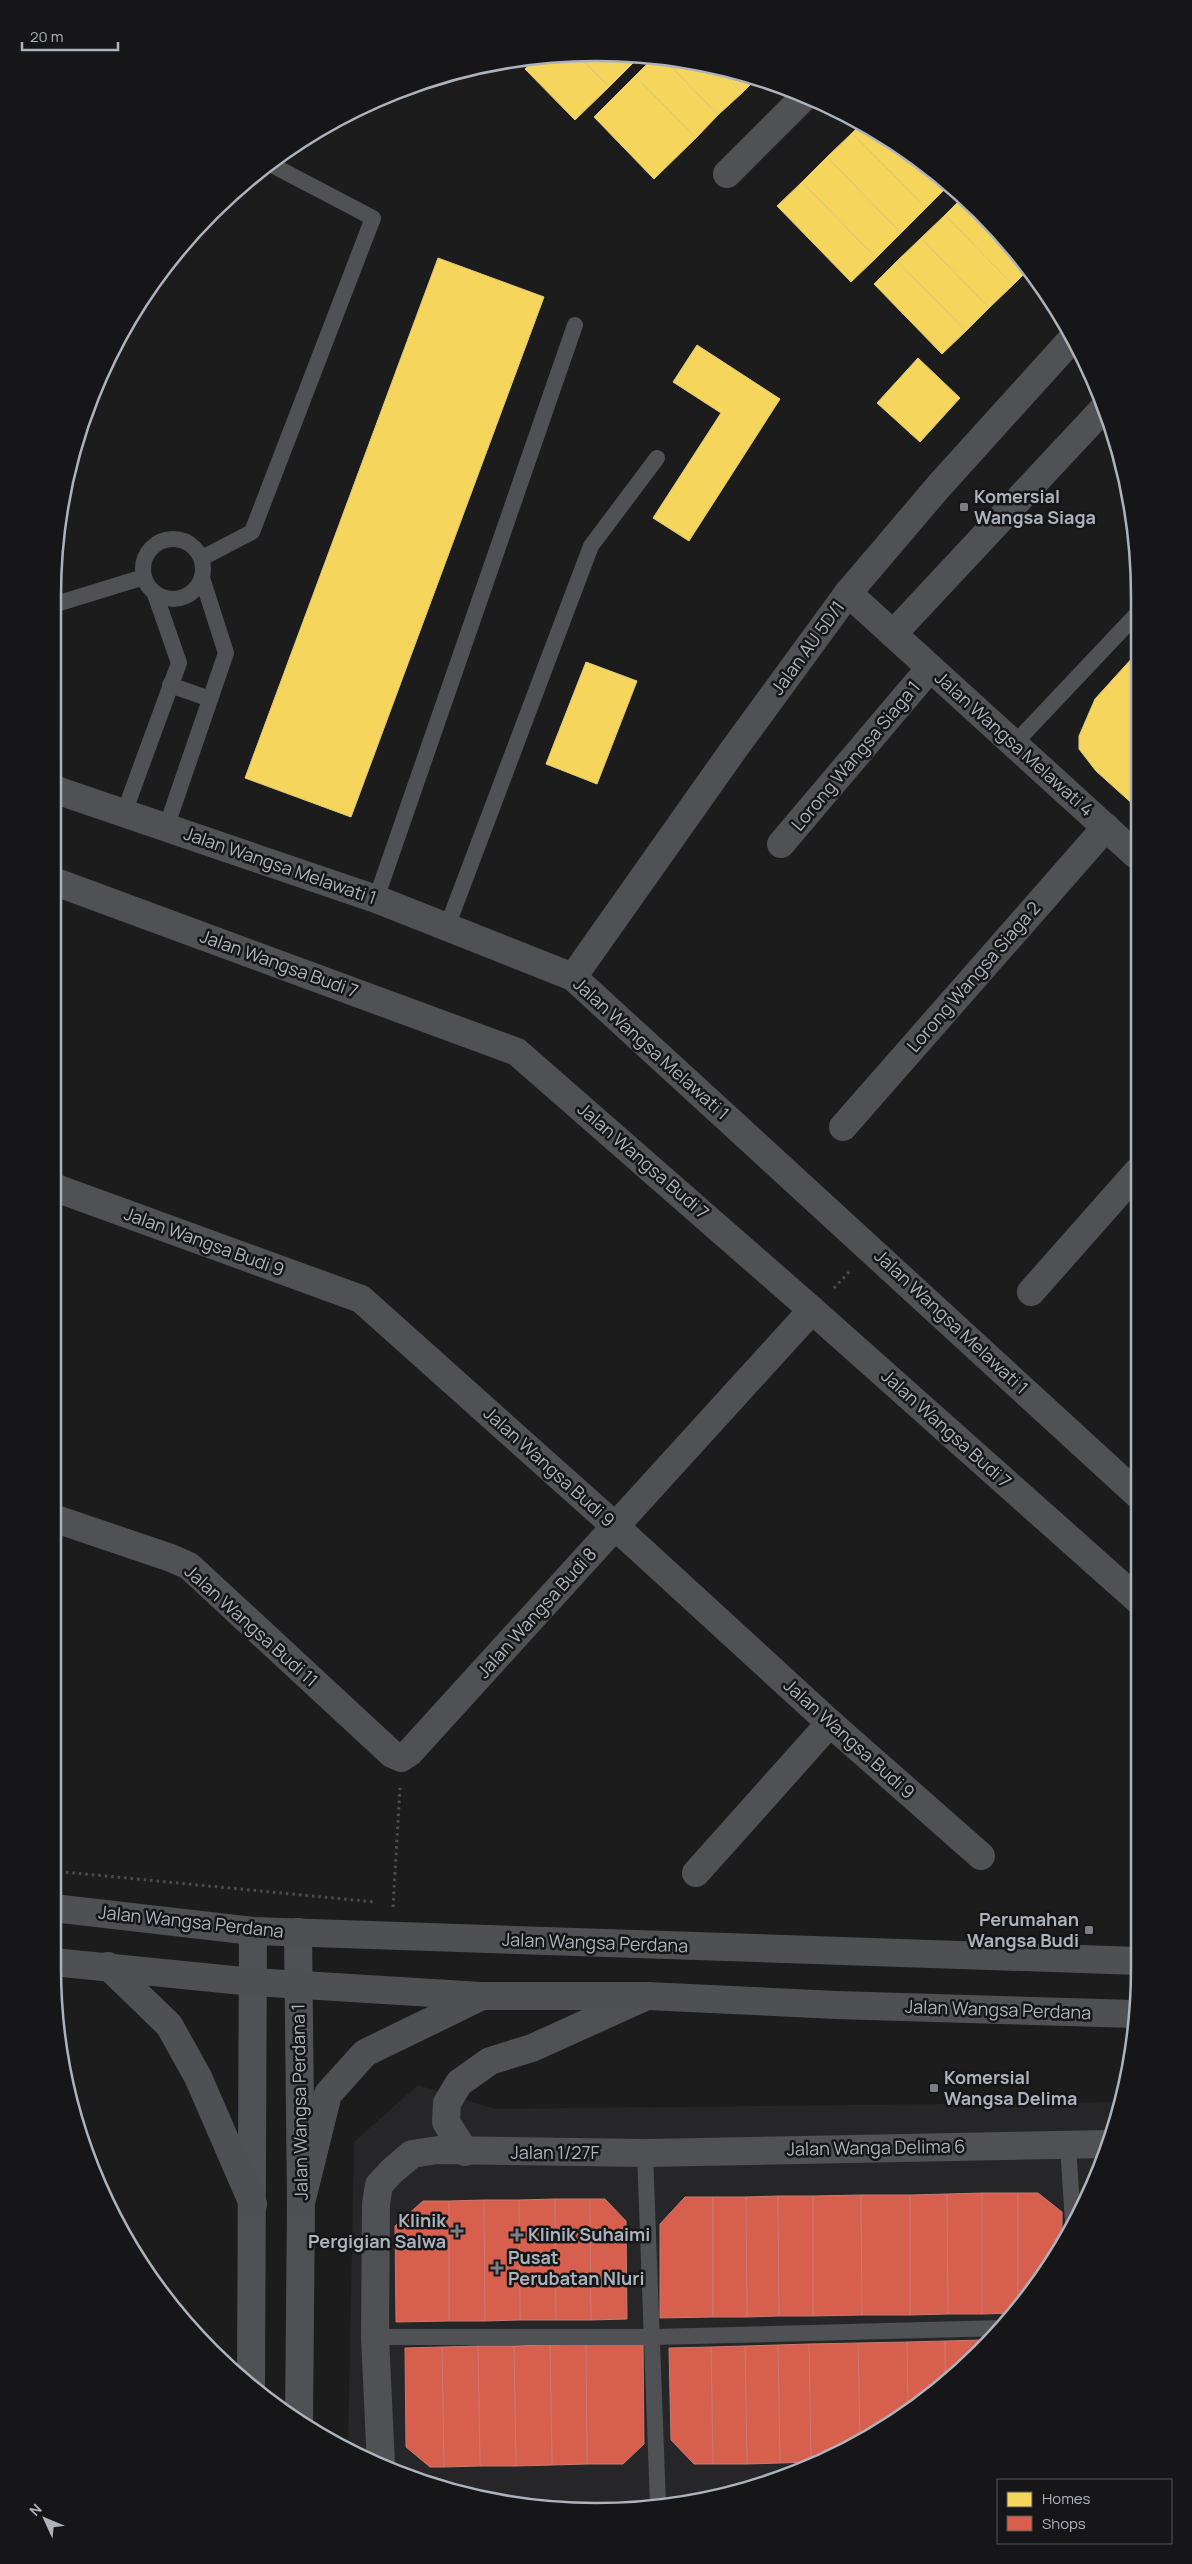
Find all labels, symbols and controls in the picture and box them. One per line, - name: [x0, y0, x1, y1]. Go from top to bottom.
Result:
- scale bar: [22, 20, 119, 52]
- text: 20 m: [30, 26, 63, 47]
- place label: Komersial Wangsa Siaga: [974, 484, 1096, 529]
- marker: Komersial Wangsa Siaga: [958, 501, 970, 513]
- street label: Jalan AU 5D/1: [765, 596, 849, 699]
- street label: Jalan Wangsa Melawati 4: [930, 666, 1099, 821]
- street label: Lorong Wangsa Siaga 1: [785, 675, 925, 835]
- street label: Jalan Wangsa Melawati 1: [181, 821, 380, 909]
- street label: Lorong Wangsa Siaga 2: [901, 896, 1045, 1057]
- street label: Jalan Wangsa Budi 7: [197, 923, 362, 1003]
- street label: Jalan Wangsa Melawati 1: [569, 972, 735, 1125]
- street label: Jalan Wangsa Budi 7: [573, 1097, 714, 1224]
- street label: Jalan Wangsa Budi 9: [121, 1201, 288, 1281]
- street label: Jalan Wangsa Melawati 1: [870, 1244, 1034, 1399]
- street label: Jalan Wangsa Budi 7: [877, 1364, 1017, 1493]
- street label: Jalan Wangsa Budi 9: [479, 1401, 620, 1532]
- street label: Jalan Wangsa Budi 8: [471, 1542, 601, 1683]
- street label: Jalan Wangsa Budi 11: [180, 1559, 323, 1692]
- street label: Jalan Wangsa Budi 9: [779, 1673, 920, 1804]
- street label: Jalan Wangsa Perdana: [97, 1899, 285, 1943]
- place label: Perumahan Wangsa Budi: [967, 1907, 1079, 1952]
- marker: Perumahan Wangsa Budi: [1083, 1924, 1095, 1936]
- street label: Jalan Wangsa Perdana: [502, 1927, 689, 1957]
- street label: Jalan Wangsa Perdana: [905, 1994, 1092, 2024]
- street label: Jalan Wangsa Perdana 1: [285, 2003, 313, 2201]
- place label: Komersial Wangsa Delima: [944, 2065, 1077, 2110]
- marker: Komersial Wangsa Delima: [928, 2082, 940, 2094]
- street label: Jalan Wanga Delima 6: [786, 2133, 966, 2161]
- street label: Jalan 1/27F: [510, 2140, 600, 2164]
- place label: Klinik Pergigian Salwa: [308, 2208, 447, 2253]
- place label: Klinik Suhaimi: [528, 2222, 650, 2246]
- marker: Klinik Pergigian Salwa: [450, 2224, 464, 2238]
- marker: Klinik Suhaimi: [510, 2228, 524, 2242]
- place label: Pusat Perubatan Nluri: [508, 2245, 645, 2290]
- marker: Pusat Perubatan Nluri: [490, 2261, 504, 2275]
- legend: [997, 2479, 1172, 2544]
- text: Homes: [1042, 2488, 1091, 2509]
- north arrow: [20, 2494, 70, 2544]
- text: N: [25, 2499, 46, 2520]
- text: Shops: [1042, 2513, 1086, 2534]

